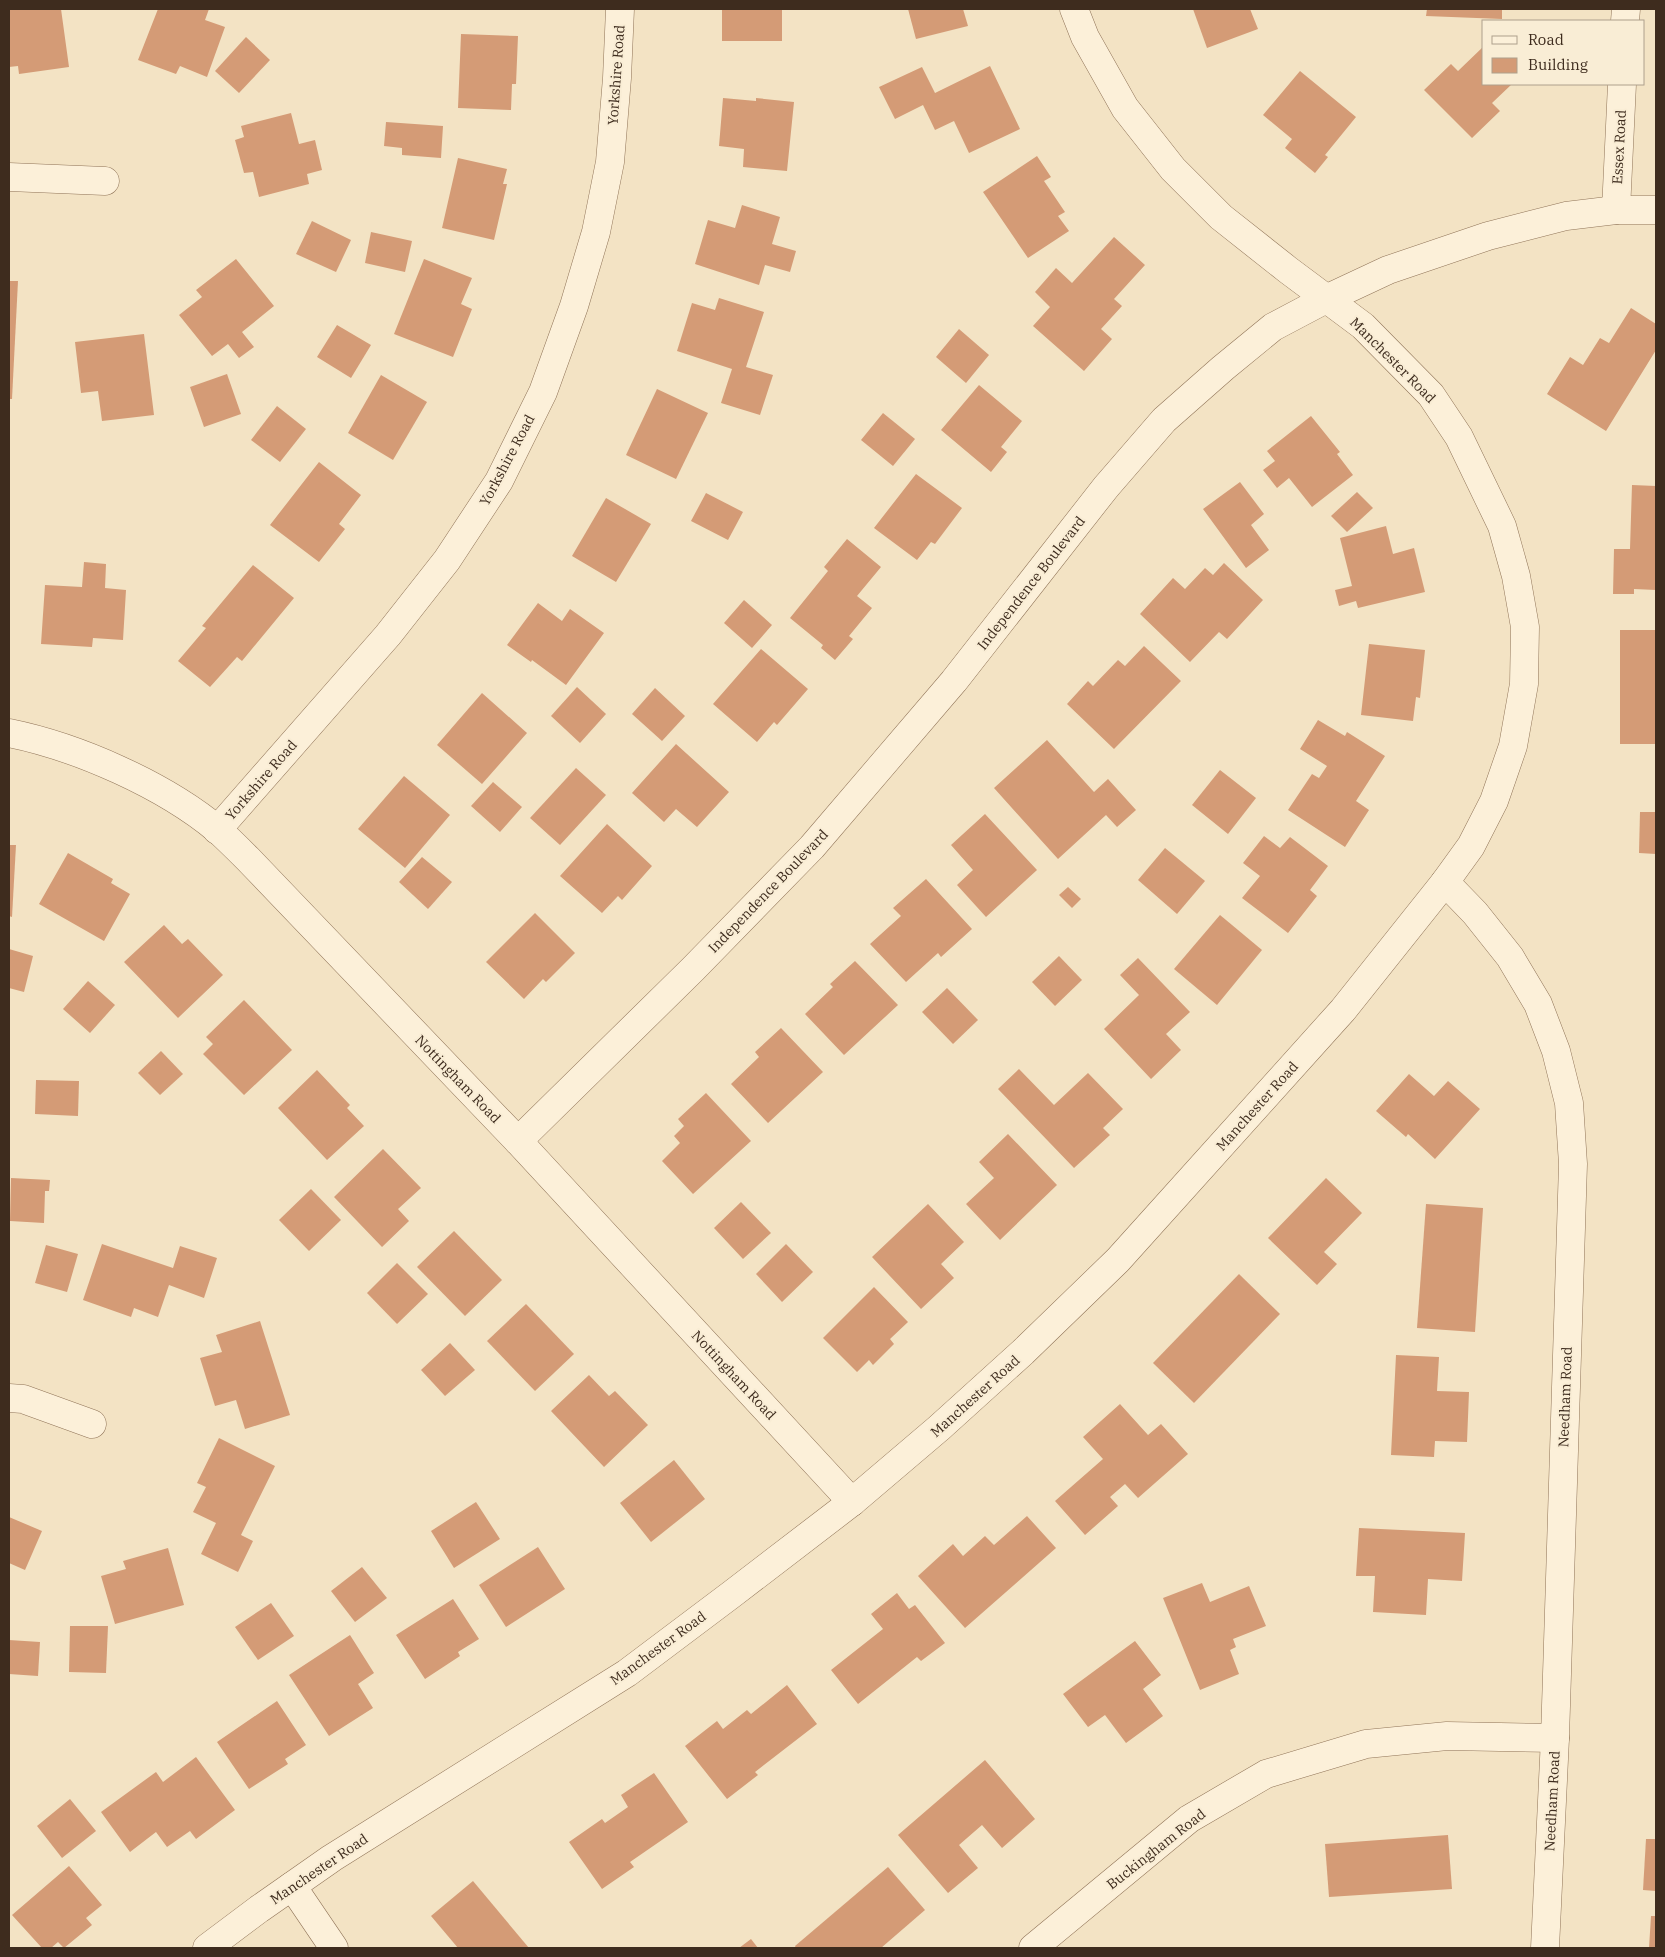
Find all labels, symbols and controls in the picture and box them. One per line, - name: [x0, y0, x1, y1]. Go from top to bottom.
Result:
- legend: [1482, 20, 1645, 85]
- street label: Yorkshire Road: [604, 24, 629, 126]
- text: Road: [1528, 30, 1564, 49]
- text: Building: [1528, 55, 1588, 74]
- street label: Essex Road: [1608, 109, 1630, 185]
- street label: Manchester Road: [1346, 313, 1440, 407]
- street label: Yorkshire Road: [475, 411, 539, 509]
- street label: Independence Boulevard: [973, 512, 1089, 654]
- street label: Yorkshire Road: [221, 736, 301, 824]
- street label: Independence Boulevard: [704, 825, 832, 957]
- street label: Nottingham Road: [411, 1031, 505, 1127]
- street label: Manchester Road: [1212, 1057, 1302, 1154]
- street label: Nottingham Road: [688, 1327, 780, 1424]
- street label: Needham Road: [1554, 1346, 1576, 1448]
- street label: Manchester Road: [927, 1351, 1024, 1441]
- street label: Manchester Road: [606, 1607, 710, 1689]
- street label: Needham Road: [1540, 1750, 1564, 1852]
- street label: Buckingham Road: [1103, 1804, 1209, 1893]
- street label: Manchester Road: [267, 1829, 372, 1908]

